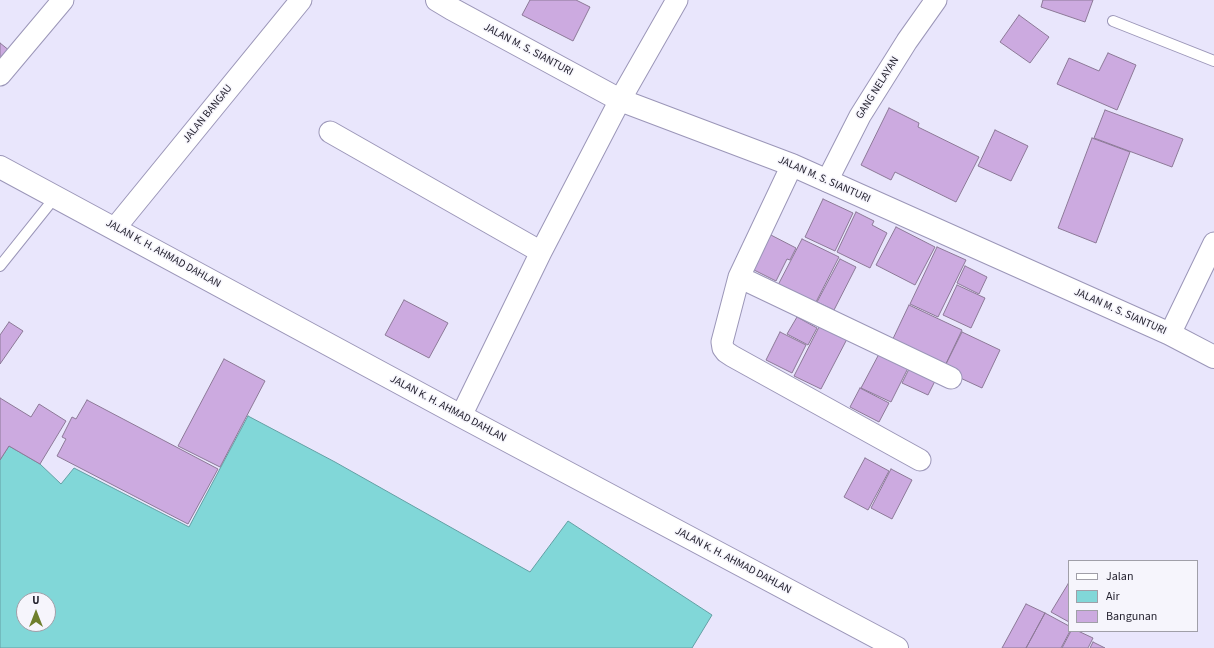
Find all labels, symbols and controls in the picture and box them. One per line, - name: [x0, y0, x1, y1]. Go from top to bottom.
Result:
- street label: JALAN M. S. SIANTURI: [481, 21, 575, 79]
- street label: GANG NELAYAN: [854, 54, 902, 122]
- street label: JALAN BANGAU: [180, 82, 236, 146]
- street label: JALAN M. S. SIANTURI: [776, 154, 872, 206]
- street label: JALAN K. H. AHMAD DAHLAN: [103, 217, 223, 291]
- street label: JALAN M. S. SIANTURI: [1072, 286, 1168, 338]
- street label: JALAN K. H. AHMAD DAHLAN: [388, 373, 508, 445]
- street label: JALAN K. H. AHMAD DAHLAN: [673, 525, 793, 597]
- legend: [1068, 560, 1198, 632]
- text: Jalan: [1106, 568, 1133, 585]
- text: Air: [1106, 588, 1120, 605]
- north arrow: [16, 592, 56, 632]
- text: U: [32, 593, 40, 608]
- text: Bangunan: [1106, 608, 1157, 625]

